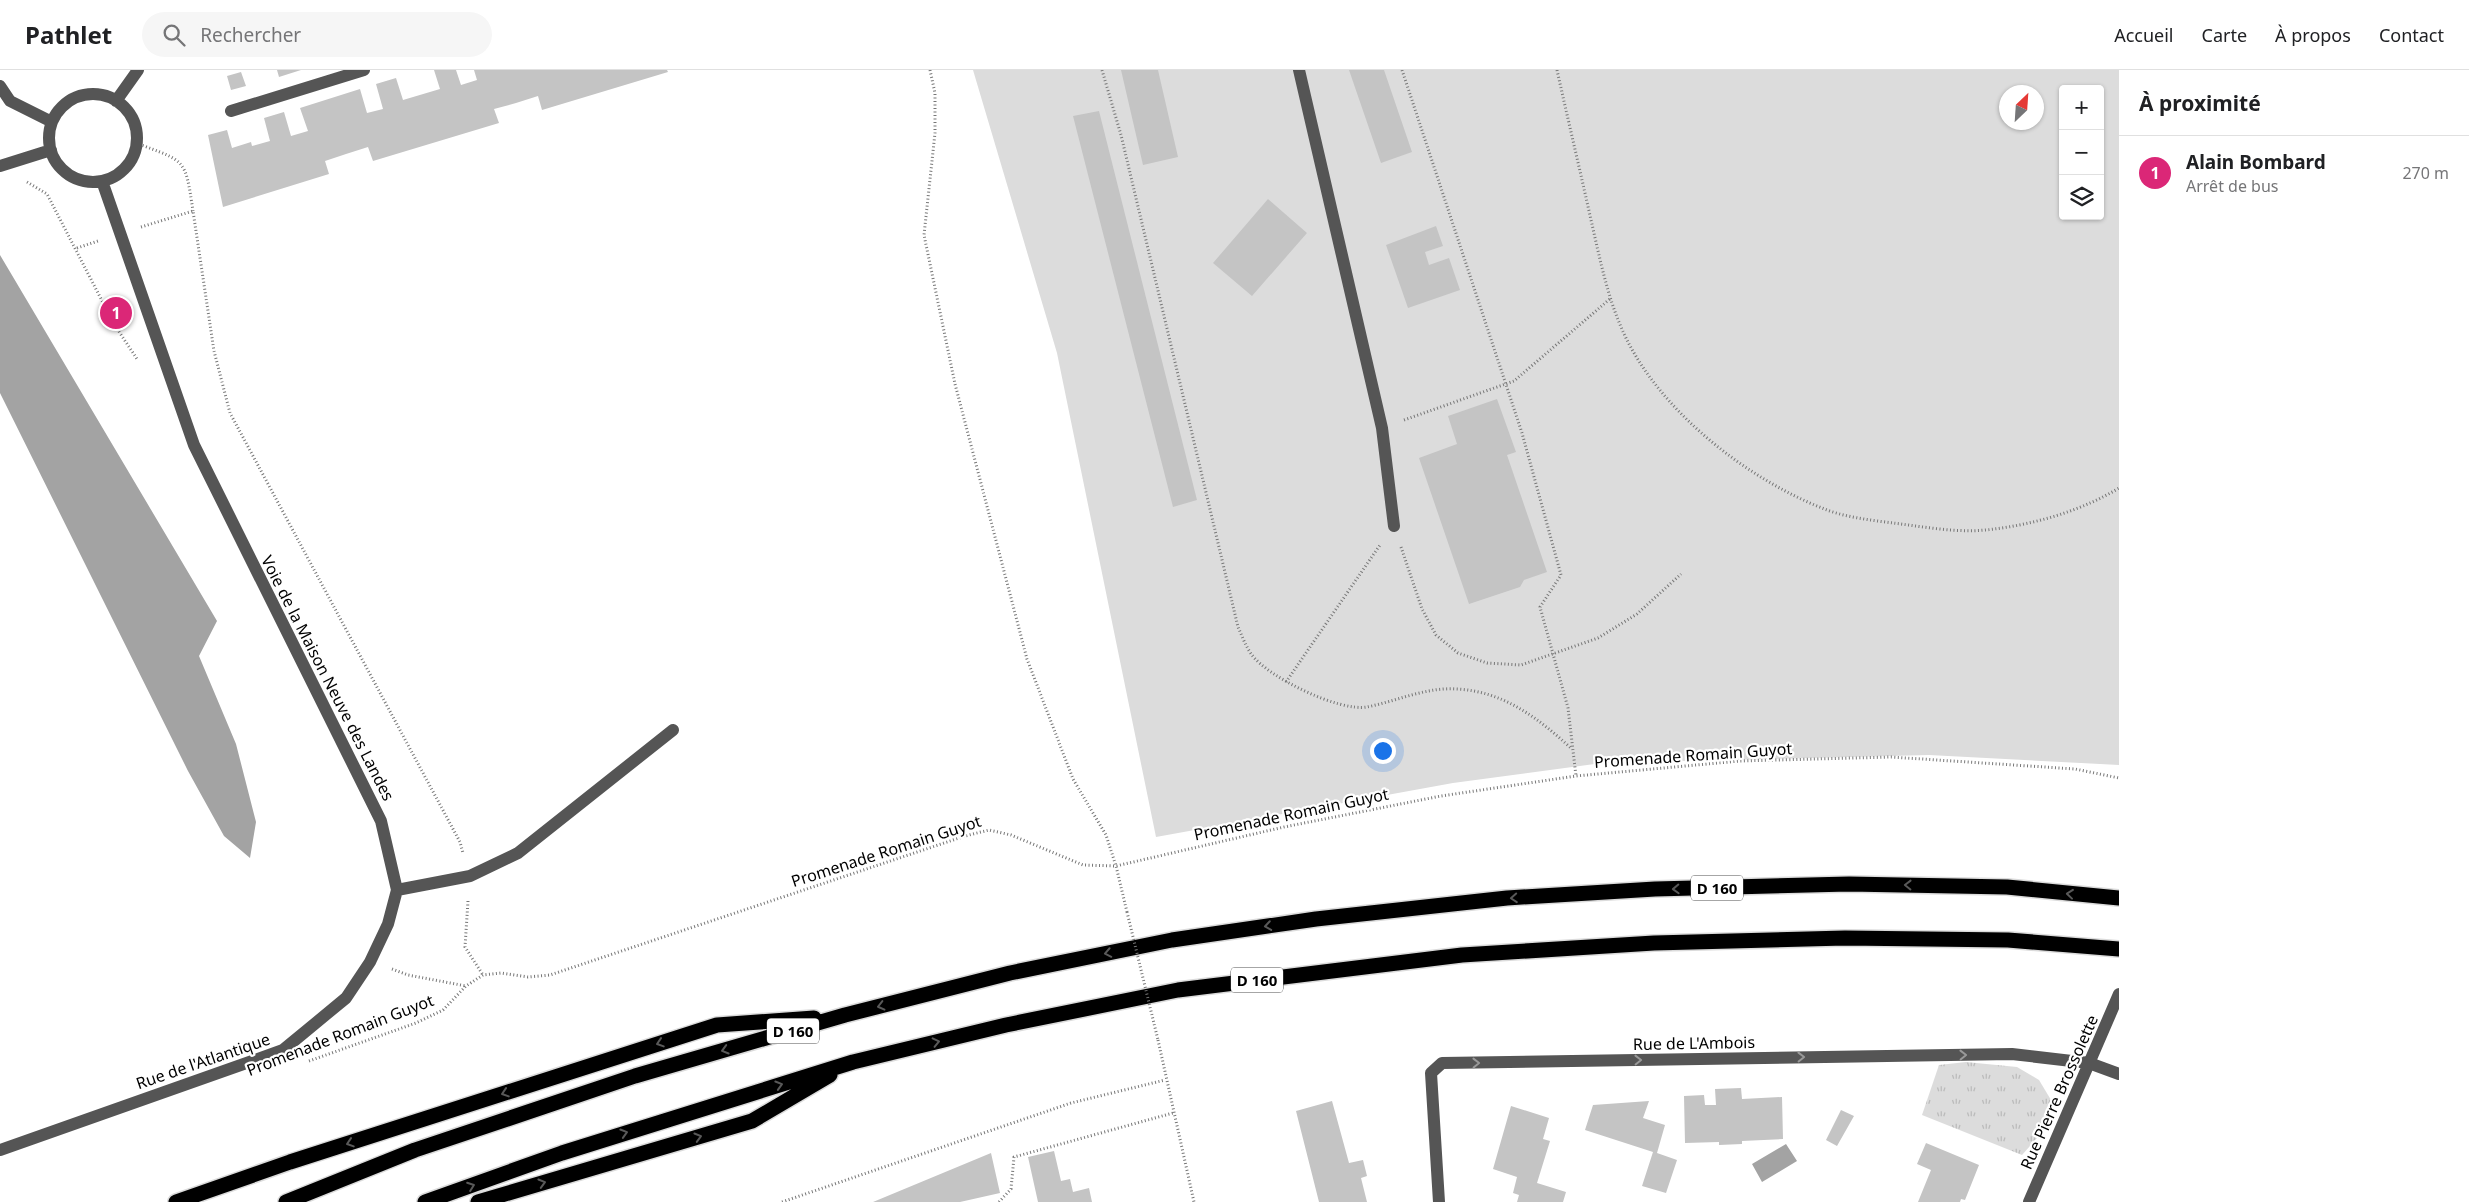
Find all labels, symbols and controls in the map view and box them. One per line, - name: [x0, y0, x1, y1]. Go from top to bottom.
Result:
- search box: [142, 12, 492, 57]
- text: Pathlet: [25, 18, 112, 51]
- icon: search: [160, 21, 188, 49]
- text: Rechercher: [200, 22, 301, 48]
- text: Accueil: [2114, 23, 2174, 47]
- text: Carte: [2202, 23, 2247, 47]
- text: À propos: [2275, 23, 2351, 47]
- text: Contact: [2379, 23, 2444, 47]
- north arrow: [1999, 85, 2044, 130]
- map controls: [2059, 85, 2104, 220]
- button: +: [2059, 85, 2104, 130]
- text: À proximité: [2139, 89, 2261, 117]
- button: −: [2059, 130, 2104, 175]
- text: Alain Bombard: [2186, 149, 2326, 175]
- text: 1: [2150, 162, 2160, 184]
- text: 270 m: [2402, 162, 2449, 184]
- button: layers: [2059, 175, 2104, 220]
- text: Arrêt de bus: [2186, 175, 2279, 197]
- pin: 1: [100, 294, 132, 332]
- street label: Voie de la Maison Neuve des Landes: [256, 552, 400, 804]
- street label: Promenade Romain Guyot: [1593, 737, 1793, 773]
- your location: [1370, 738, 1396, 764]
- street label: Promenade Romain Guyot: [1192, 783, 1391, 845]
- street label: Promenade Romain Guyot: [788, 810, 984, 892]
- road number: D 160: [1691, 876, 1743, 900]
- one-way arrow: [1904, 880, 1912, 891]
- one-way arrow: [1672, 884, 1680, 894]
- one-way arrow: [2066, 888, 2074, 899]
- one-way arrow: [1509, 892, 1517, 903]
- one-way arrow: [1263, 920, 1271, 931]
- one-way arrow: [1103, 947, 1112, 958]
- road number: D 160: [1231, 968, 1283, 992]
- street label: Promenade Romain Guyot: [243, 989, 437, 1081]
- one-way arrow: [877, 1000, 886, 1011]
- street label: Rue Pierre Brossolette: [2015, 1011, 2103, 1173]
- road number: D 160: [767, 1018, 819, 1044]
- street label: Rue de l'Atlantique: [133, 1028, 273, 1094]
- street label: Rue de L'Ambois: [1633, 1031, 1755, 1055]
- one-way arrow: [932, 1037, 941, 1048]
- one-way arrow: [656, 1038, 664, 1048]
- one-way arrow: [720, 1044, 729, 1055]
- one-way arrow: [1960, 1049, 1968, 1060]
- one-way arrow: [1798, 1052, 1805, 1062]
- one-way arrow: [1635, 1055, 1643, 1065]
- one-way arrow: [1472, 1058, 1480, 1068]
- one-way arrow: [775, 1080, 783, 1090]
- one-way arrow: [501, 1087, 510, 1097]
- one-way arrow: [620, 1129, 628, 1139]
- one-way arrow: [693, 1132, 701, 1142]
- one-way arrow: [346, 1137, 355, 1147]
- one-way arrow: [537, 1178, 545, 1188]
- one-way arrow: [466, 1182, 474, 1192]

